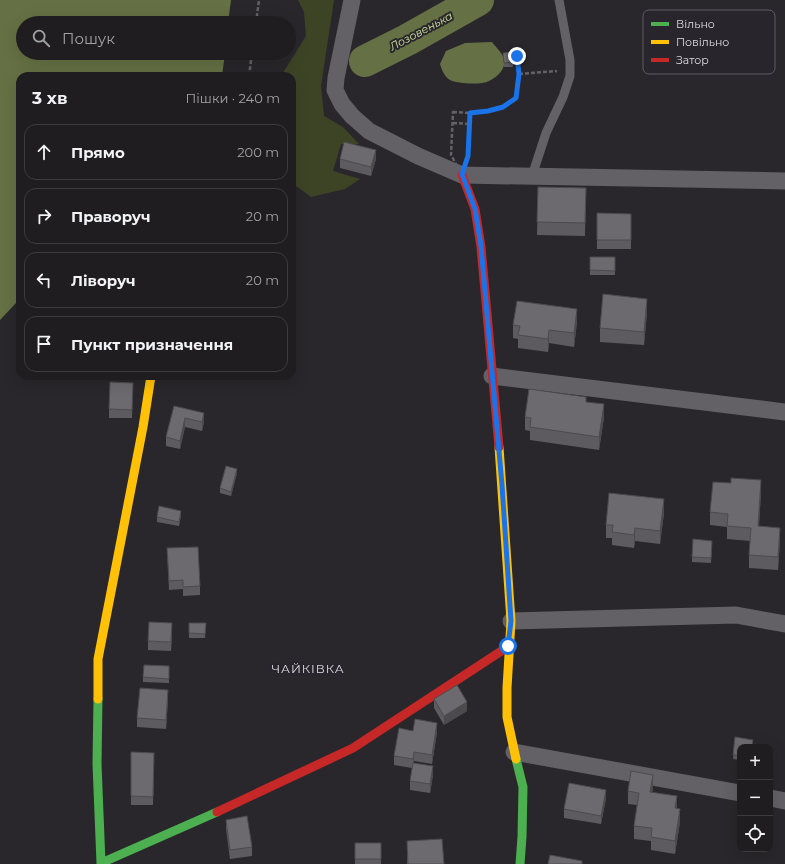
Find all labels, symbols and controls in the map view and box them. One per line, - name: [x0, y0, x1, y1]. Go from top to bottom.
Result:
- water label: Лозовенька: [386, 8, 455, 54]
- legend: [643, 10, 775, 74]
- search box: [16, 16, 296, 60]
- text: Вільно: [676, 17, 715, 31]
- icon: search: [30, 27, 52, 49]
- text: Пошук: [62, 29, 115, 48]
- text: Повільно: [676, 35, 729, 49]
- route end: [508, 47, 526, 65]
- text: Затор: [676, 53, 709, 67]
- text: 3 хв: [32, 88, 68, 108]
- text: Пішки · 240 m: [186, 90, 280, 106]
- icon: ahead: [33, 141, 55, 163]
- text: Прямо: [71, 143, 125, 162]
- text: 200 m: [237, 144, 279, 160]
- icon: right: [33, 205, 55, 227]
- text: Праворуч: [71, 207, 151, 226]
- text: 20 m: [246, 208, 279, 224]
- icon: left: [33, 269, 55, 291]
- text: Ліворуч: [71, 271, 136, 290]
- text: 20 m: [246, 272, 279, 288]
- icon: arrive: [33, 333, 55, 355]
- text: Пункт призначення: [71, 335, 233, 354]
- route start: [499, 637, 517, 655]
- district label: ЧАЙКІВКА: [271, 661, 345, 676]
- map controls: [737, 744, 773, 852]
- button: +: [737, 744, 773, 780]
- button: −: [737, 780, 773, 816]
- button: locate: [737, 816, 773, 852]

